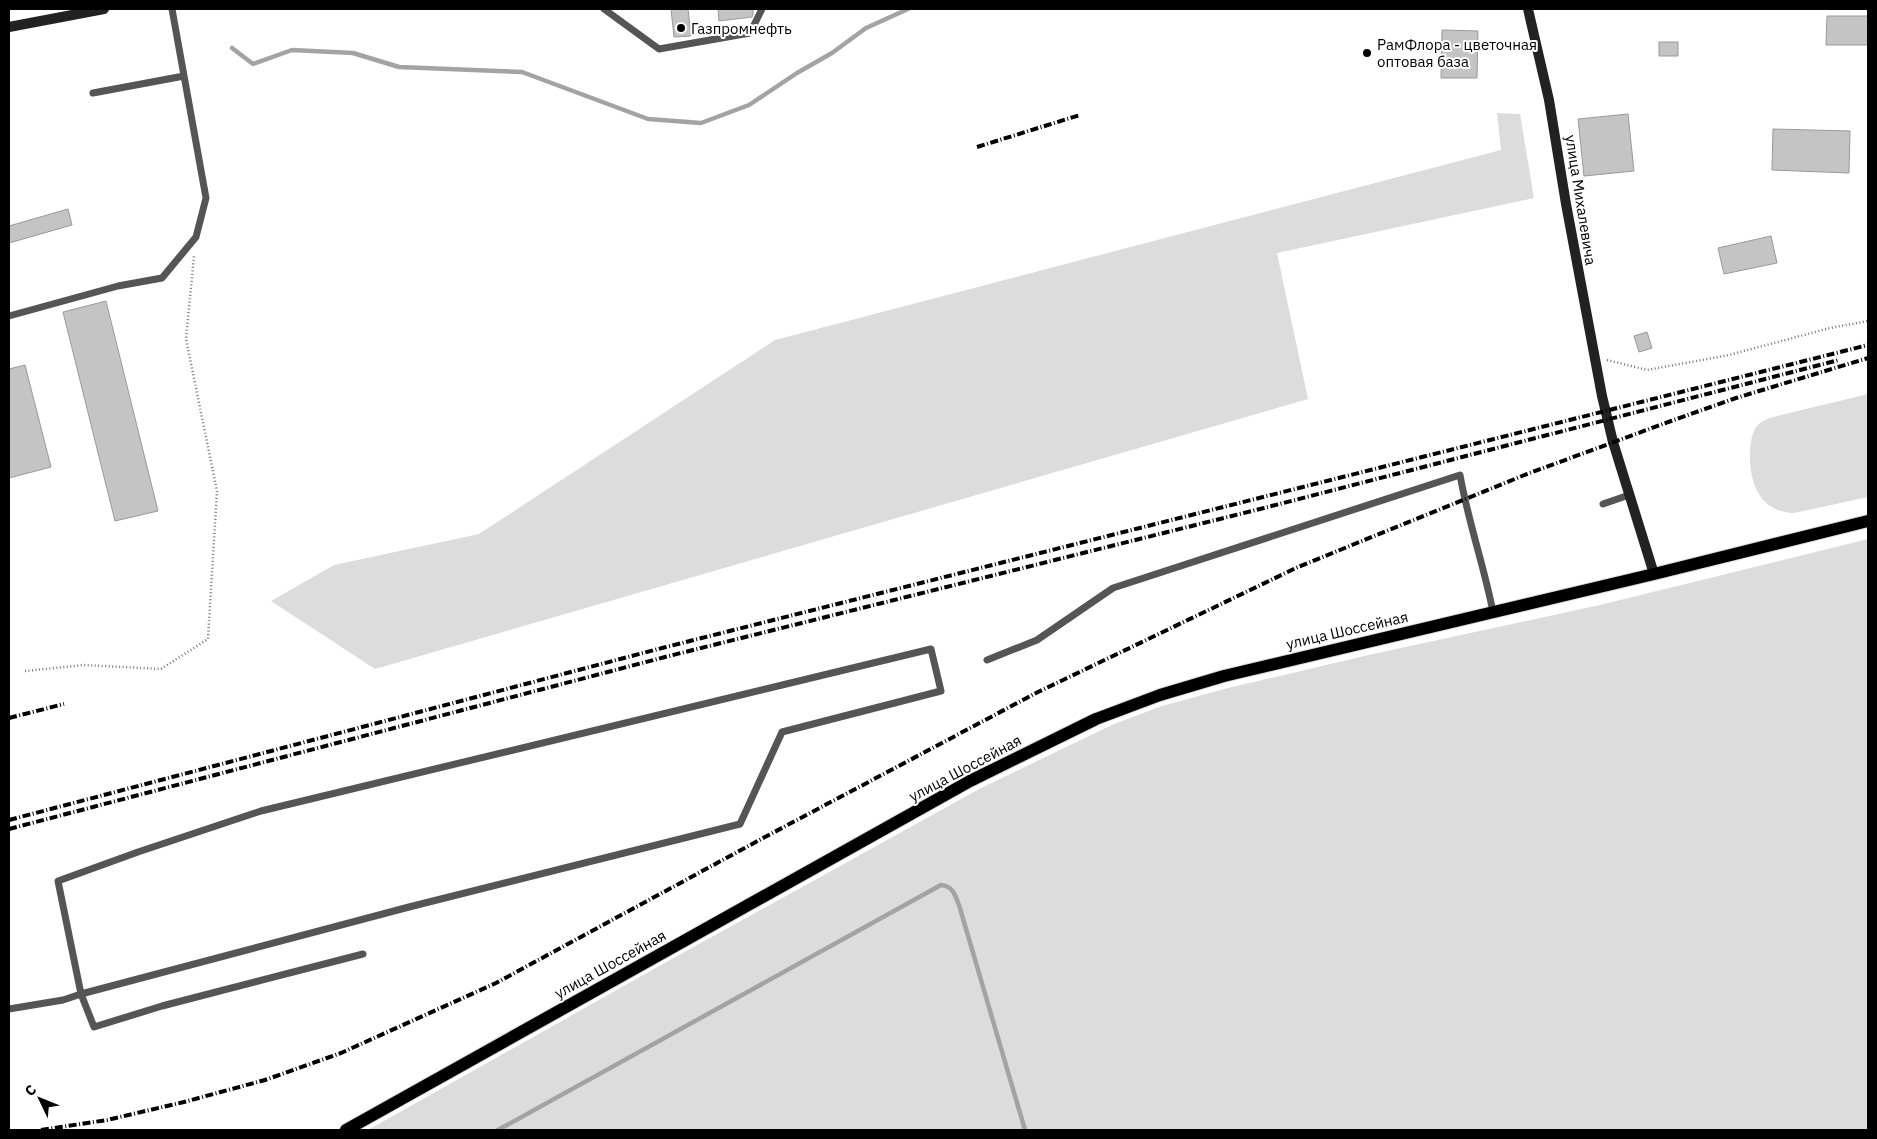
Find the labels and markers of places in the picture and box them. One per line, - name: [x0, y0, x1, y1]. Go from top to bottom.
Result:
- place label: Газпромнефть: [691, 19, 792, 38]
- marker: Газпромнефть: [675, 22, 687, 34]
- place label: РамФлора - цветочная оптовая база: [1377, 35, 1537, 71]
- marker: РамФлора - цветочная оптовая база: [1361, 47, 1373, 59]

